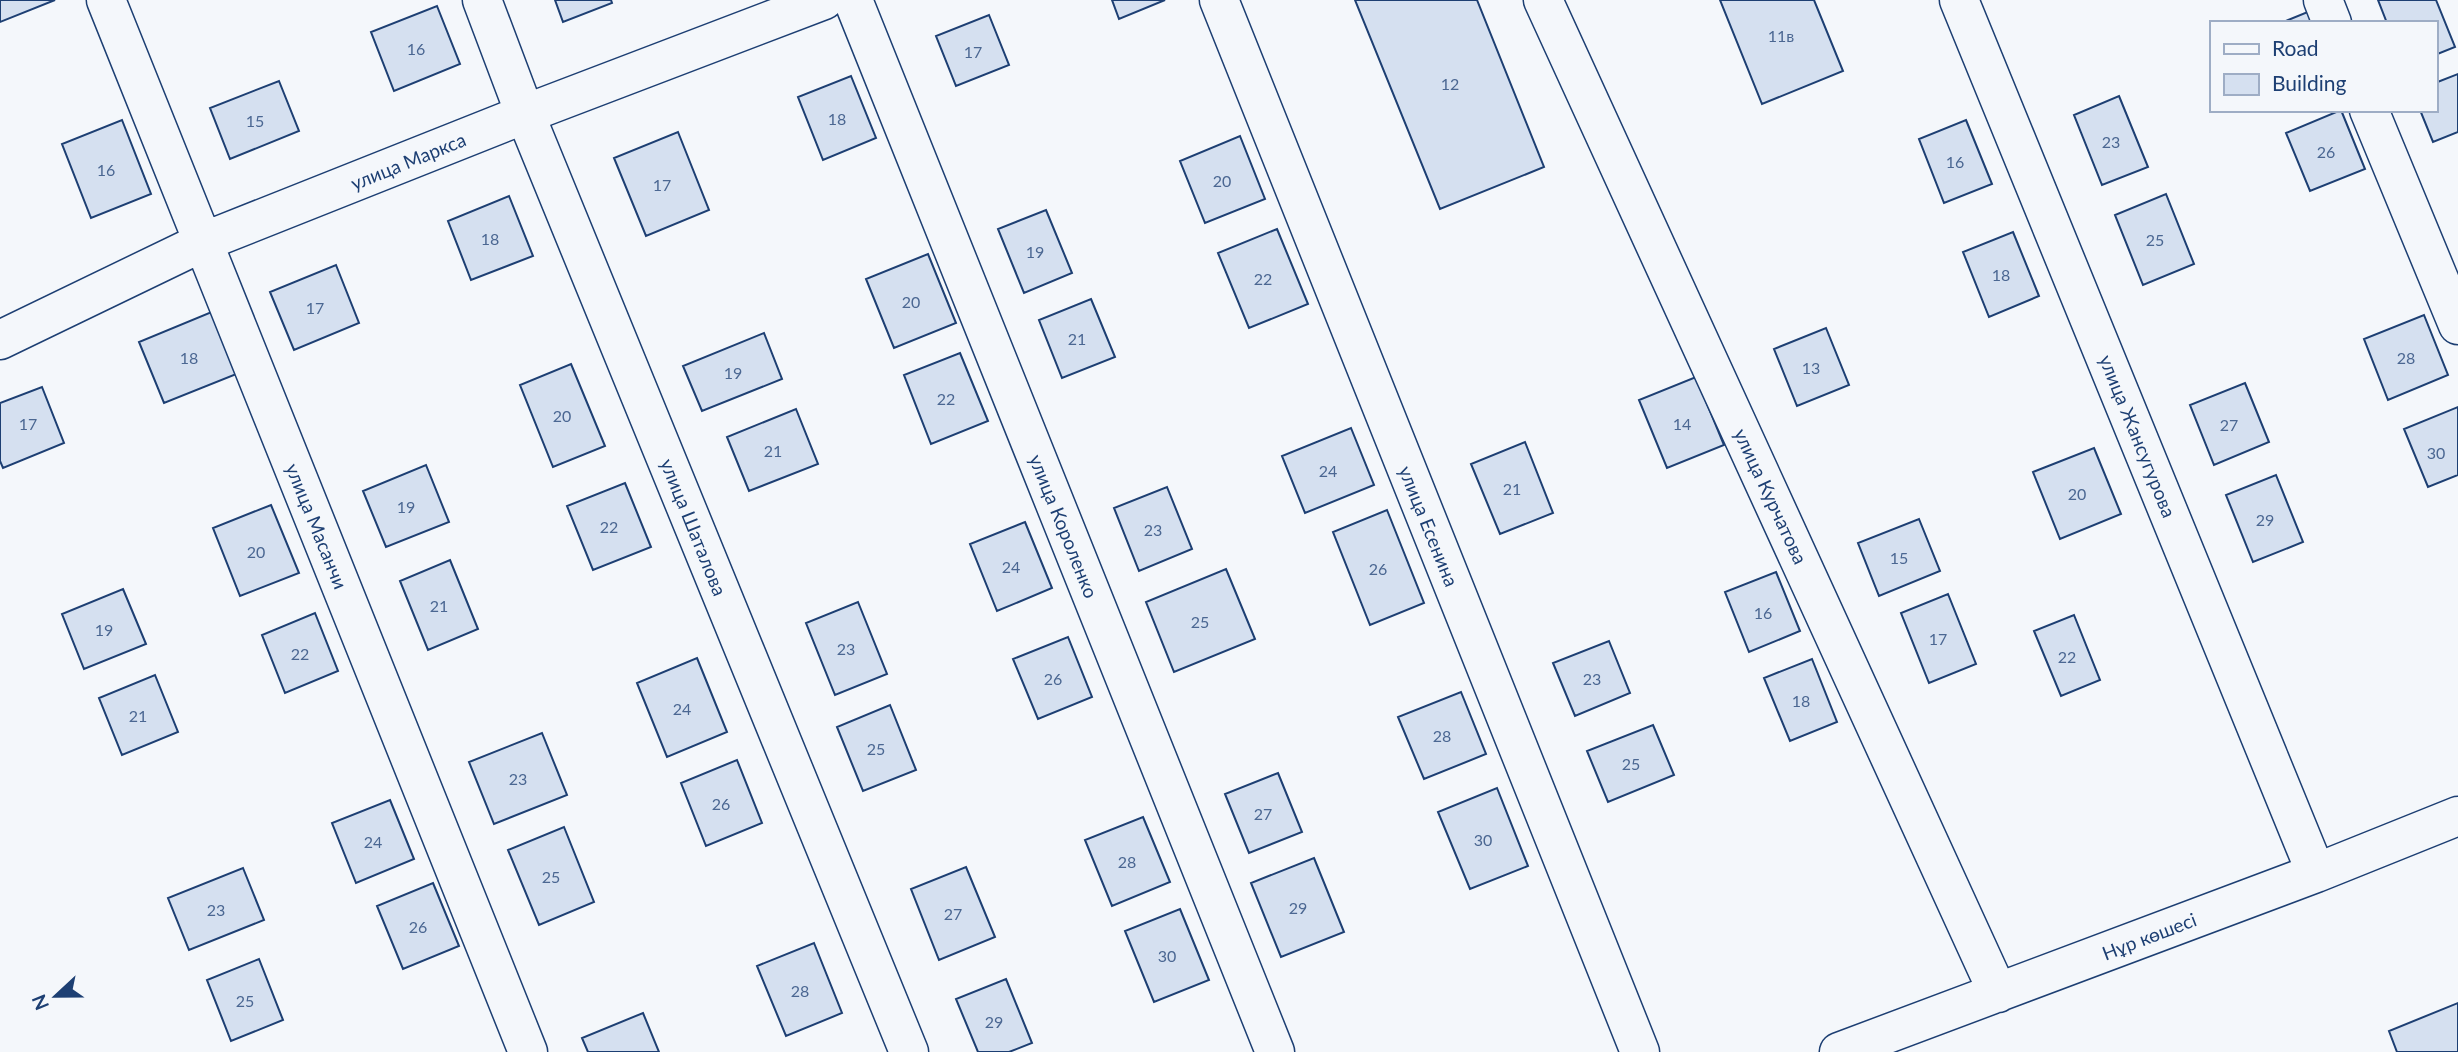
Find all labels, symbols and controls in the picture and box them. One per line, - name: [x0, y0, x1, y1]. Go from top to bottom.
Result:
- legend: [2210, 21, 2437, 112]
- house number: 11в: [1768, 26, 1794, 45]
- text: Road: [2272, 35, 2319, 60]
- house number: 16: [407, 39, 425, 58]
- house number: 17: [964, 42, 982, 61]
- text: Building: [2272, 70, 2347, 95]
- house number: 12: [1441, 74, 1459, 93]
- house number: 18: [828, 109, 846, 128]
- house number: 15: [246, 111, 264, 130]
- street label: улица Маркса: [347, 127, 469, 195]
- house number: 23: [2102, 132, 2120, 151]
- house number: 26: [2317, 142, 2335, 161]
- house number: 16: [1946, 152, 1964, 171]
- house number: 16: [97, 160, 115, 179]
- house number: 20: [1213, 171, 1231, 190]
- house number: 17: [653, 175, 671, 194]
- house number: 18: [481, 229, 499, 248]
- house number: 25: [2146, 230, 2164, 249]
- house number: 19: [1026, 242, 1044, 261]
- house number: 18: [1992, 265, 2010, 284]
- house number: 22: [1254, 269, 1272, 288]
- house number: 20: [902, 292, 920, 311]
- house number: 17: [306, 298, 324, 317]
- house number: 21: [1068, 329, 1086, 348]
- house number: 18: [180, 348, 198, 367]
- house number: 28: [2397, 348, 2415, 367]
- street label: улица Жансугурова: [2095, 351, 2181, 521]
- house number: 13: [1802, 358, 1820, 377]
- house number: 19: [724, 363, 742, 382]
- house number: 22: [937, 389, 955, 408]
- house number: 20: [553, 406, 571, 425]
- house number: 17: [19, 414, 37, 433]
- house number: 14: [1673, 414, 1691, 433]
- house number: 27: [2220, 415, 2238, 434]
- street label: улица Курчатова: [1730, 425, 1812, 567]
- house number: 21: [764, 441, 782, 460]
- house number: 30: [2427, 443, 2445, 462]
- street label: улица Короленко: [1025, 451, 1103, 601]
- street label: улица Шаталова: [656, 455, 732, 599]
- street label: улица Масанчи: [281, 460, 353, 592]
- house number: 24: [1319, 461, 1337, 480]
- street label: улица Есенина: [1394, 462, 1464, 590]
- house number: 21: [1503, 479, 1521, 498]
- house number: 20: [2068, 484, 2086, 503]
- house number: 19: [397, 497, 415, 516]
- house number: 29: [2256, 510, 2274, 529]
- house number: 22: [600, 517, 618, 536]
- house number: 23: [1144, 520, 1162, 539]
- house number: 20: [247, 542, 265, 561]
- house number: 15: [1890, 548, 1908, 567]
- house number: 24: [1002, 557, 1020, 576]
- house number: 26: [1369, 559, 1387, 578]
- house number: 21: [430, 596, 448, 615]
- house number: 16: [1754, 603, 1772, 622]
- house number: 25: [1191, 612, 1209, 631]
- house number: 19: [95, 620, 113, 639]
- house number: 17: [1929, 629, 1947, 648]
- house number: 23: [837, 639, 855, 658]
- house number: 22: [291, 644, 309, 663]
- house number: 22: [2058, 647, 2076, 666]
- house number: 26: [1044, 669, 1062, 688]
- house number: 23: [1583, 669, 1601, 688]
- house number: 18: [1792, 691, 1810, 710]
- house number: 24: [673, 699, 691, 718]
- house number: 21: [129, 706, 147, 725]
- house number: 28: [1433, 726, 1451, 745]
- house number: 25: [867, 739, 885, 758]
- house number: 25: [1622, 754, 1640, 773]
- house number: 23: [509, 769, 527, 788]
- house number: 26: [712, 794, 730, 813]
- house number: 27: [1254, 804, 1272, 823]
- house number: 30: [1474, 830, 1492, 849]
- house number: 24: [364, 832, 382, 851]
- house number: 28: [1118, 852, 1136, 871]
- house number: 25: [542, 867, 560, 886]
- house number: 29: [1289, 898, 1307, 917]
- house number: 23: [207, 900, 225, 919]
- house number: 27: [944, 904, 962, 923]
- street label: Нұр көшесі: [2099, 907, 2199, 965]
- house number: 26: [409, 917, 427, 936]
- house number: 30: [1158, 946, 1176, 965]
- north arrow: [21, 961, 91, 1031]
- house number: 28: [791, 981, 809, 1000]
- text: N: [26, 991, 53, 1014]
- house number: 25: [236, 991, 254, 1010]
- house number: 29: [985, 1012, 1003, 1031]

